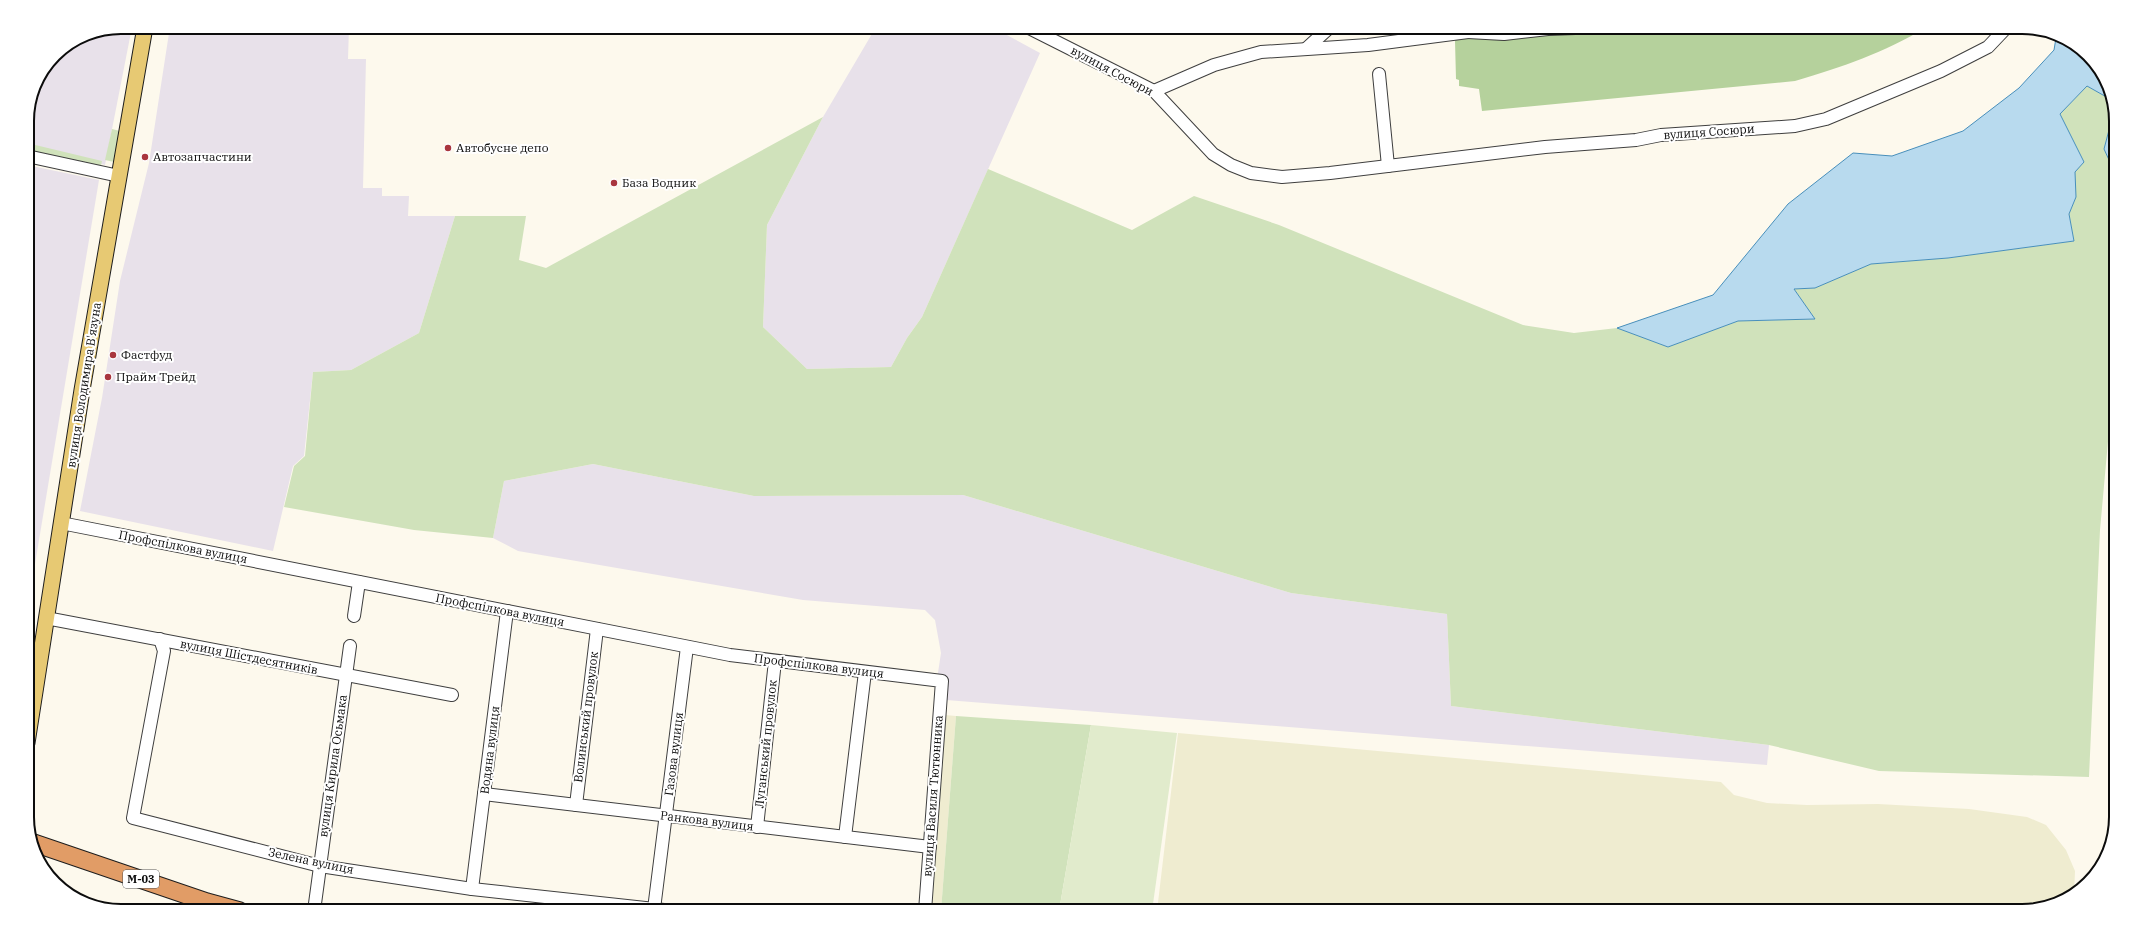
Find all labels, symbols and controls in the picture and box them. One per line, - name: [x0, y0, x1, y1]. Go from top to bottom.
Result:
- street label: вулиця Сосюри: [1068, 43, 1156, 99]
- street label: вулиця Сосюри: [1663, 121, 1755, 142]
- place label: Автобусне депо: [456, 140, 549, 155]
- marker: Автобусне депо: [443, 143, 453, 153]
- place label: Автозапчастини: [153, 149, 252, 164]
- marker: Автозапчастини: [140, 152, 150, 162]
- place label: База Водник: [622, 175, 696, 190]
- marker: База Водник: [609, 178, 619, 188]
- street label: вулиця Володимира В'язуна: [63, 301, 104, 469]
- place label: Фастфуд: [121, 347, 172, 362]
- marker: Фастфуд: [108, 350, 118, 360]
- place label: Прайм Трейд: [116, 369, 196, 384]
- marker: Прайм Трейд: [103, 372, 113, 382]
- street label: Профспілкова вулиця: [117, 527, 249, 566]
- street label: Профспілкова вулиця: [434, 590, 566, 629]
- street label: вулиця Шістдесятників: [179, 636, 319, 677]
- street label: Профспілкова вулиця: [753, 650, 885, 681]
- street label: Волинський провулок: [570, 651, 601, 783]
- street label: Луганський провулок: [751, 679, 780, 809]
- street label: вулиця Кирила Осьмака: [315, 693, 350, 838]
- street label: Водяна вулиця: [477, 705, 502, 795]
- street label: Газова вулиця: [661, 711, 686, 797]
- street label: вулиця Василя Тютюнника: [919, 714, 946, 877]
- street label: Ранкова вулиця: [659, 807, 755, 834]
- street label: Зелена вулиця: [267, 844, 355, 877]
- road number: М-03: [123, 870, 159, 888]

